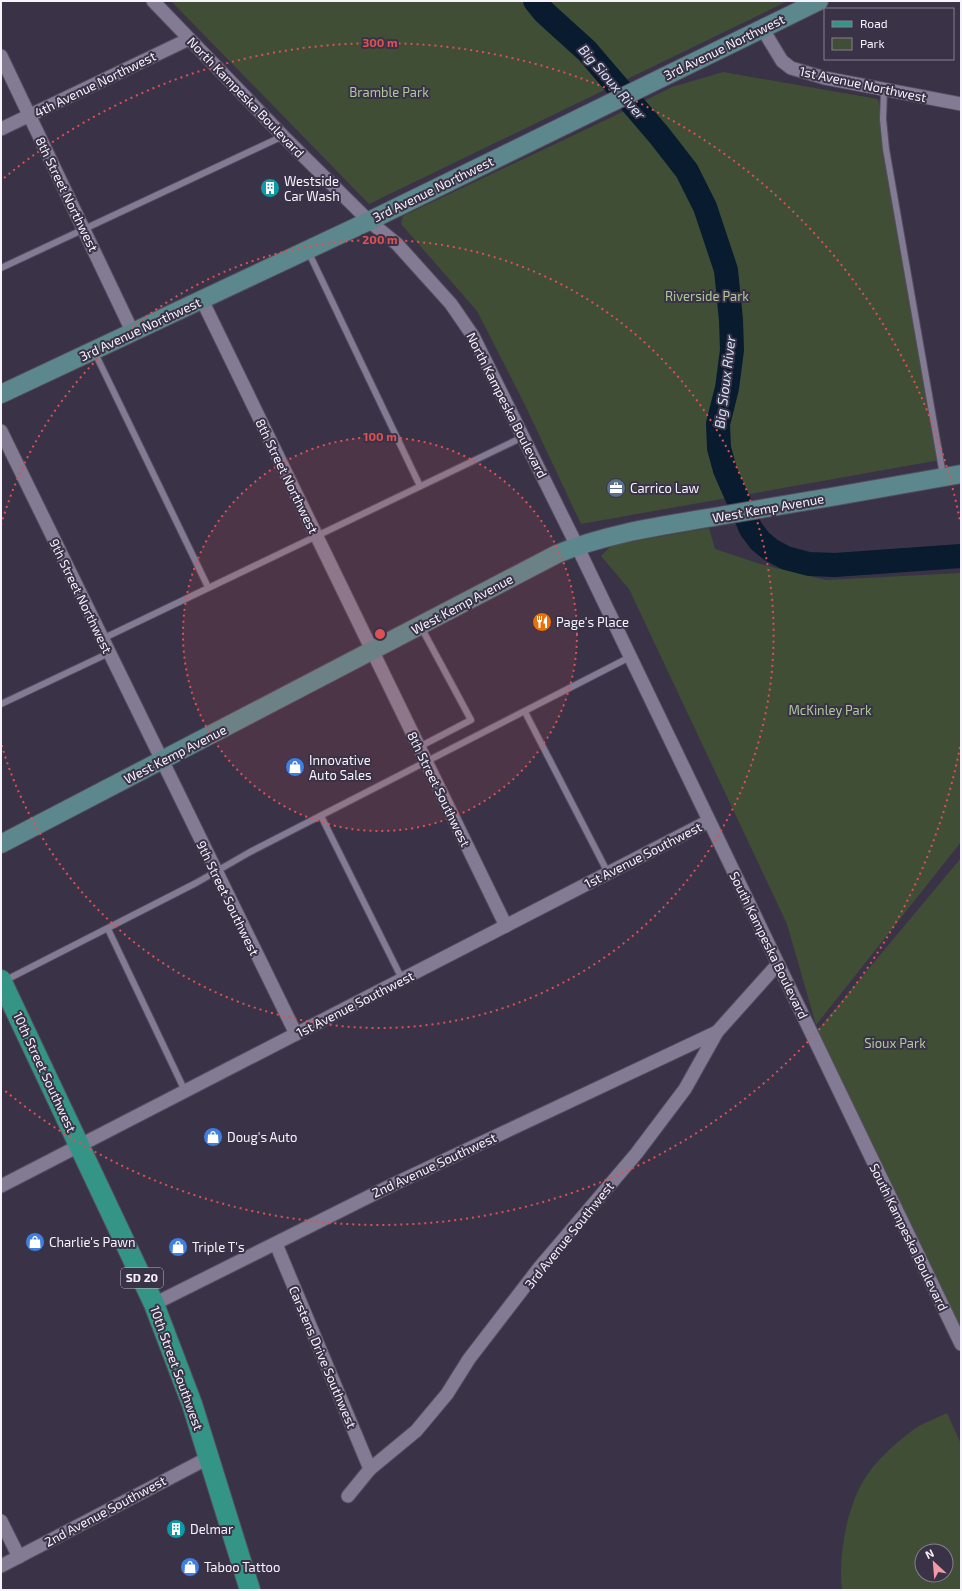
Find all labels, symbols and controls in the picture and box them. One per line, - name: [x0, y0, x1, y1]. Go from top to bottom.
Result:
- legend: [824, 8, 954, 60]
- street label: 3rd Avenue Northwest: [661, 11, 787, 83]
- text: Road: [860, 16, 888, 30]
- street label: North Kampeska Boulevard: [184, 33, 308, 161]
- text: 300 m: [362, 35, 398, 49]
- text: Park: [860, 36, 885, 50]
- water label: Big Sioux River: [575, 41, 650, 123]
- street label: 4th Avenue Northwest: [32, 48, 158, 120]
- street label: 1st Avenue Northwest: [798, 63, 928, 105]
- park label: Bramble Park: [349, 84, 429, 100]
- street label: 8th Street Northwest: [32, 134, 102, 254]
- street label: 3rd Avenue Northwest: [370, 153, 496, 225]
- place label: Westside Car Wash: [284, 173, 340, 204]
- building icon: Westside Car Wash: [259, 177, 281, 199]
- text: 200 m: [362, 232, 398, 246]
- park label: Riverside Park: [665, 288, 749, 304]
- street label: 3rd Avenue Northwest: [77, 294, 203, 364]
- street label: North Kampeska Boulevard: [463, 330, 551, 480]
- water label: Big Sioux River: [710, 334, 739, 429]
- street label: 8th Street Northwest: [252, 416, 322, 536]
- text: 100 m: [363, 429, 397, 443]
- office icon: Carrico Law: [605, 477, 627, 499]
- place label: Carrico Law: [630, 480, 700, 496]
- street label: West Kemp Avenue: [711, 490, 825, 526]
- street label: 9th Street Northwest: [46, 536, 116, 656]
- street label: West Kemp Avenue: [408, 570, 516, 638]
- restaurant icon: Page's Place: [531, 611, 553, 633]
- place label: Page's Place: [556, 614, 629, 630]
- centre of rings: [373, 627, 387, 641]
- park label: McKinley Park: [788, 702, 872, 718]
- street label: West Kemp Avenue: [121, 721, 229, 787]
- street label: 8th Street Southwest: [404, 729, 474, 849]
- place label: Innovative Auto Sales: [309, 752, 372, 783]
- shop icon: Innovative Auto Sales: [284, 756, 306, 778]
- street label: 1st Avenue Southwest: [582, 818, 704, 892]
- street label: 9th Street Southwest: [193, 838, 263, 958]
- street label: South Kampeska Boulevard: [726, 869, 812, 1021]
- street label: 1st Avenue Southwest: [294, 967, 416, 1041]
- street label: 10th Street Southwest: [10, 1009, 80, 1135]
- park label: Sioux Park: [864, 1035, 926, 1051]
- shop icon: Doug's Auto: [202, 1126, 224, 1148]
- place label: Doug's Auto: [227, 1129, 297, 1145]
- street label: 2nd Avenue Southwest: [369, 1129, 499, 1201]
- street label: South Kampeska Boulevard: [866, 1161, 952, 1313]
- street label: 3rd Avenue Southwest: [521, 1178, 617, 1292]
- shop icon: Charlie's Pawn: [24, 1231, 46, 1253]
- place label: Charlie's Pawn: [49, 1234, 136, 1250]
- shop icon: Triple T's: [167, 1236, 189, 1258]
- place label: Triple T's: [192, 1239, 245, 1255]
- road number: SD 20: [121, 1268, 163, 1288]
- street label: Carstens Drive Southwest: [286, 1283, 360, 1431]
- street label: 10th Street Southwest: [147, 1304, 207, 1432]
- street label: 2nd Avenue Southwest: [42, 1472, 168, 1550]
- building icon: Delmar: [165, 1518, 187, 1540]
- place label: Delmar: [190, 1521, 233, 1537]
- north arrow: [914, 1543, 954, 1583]
- text: N: [923, 1546, 936, 1561]
- shop icon: Taboo Tattoo: [179, 1556, 201, 1578]
- place label: Taboo Tattoo: [204, 1559, 280, 1575]

